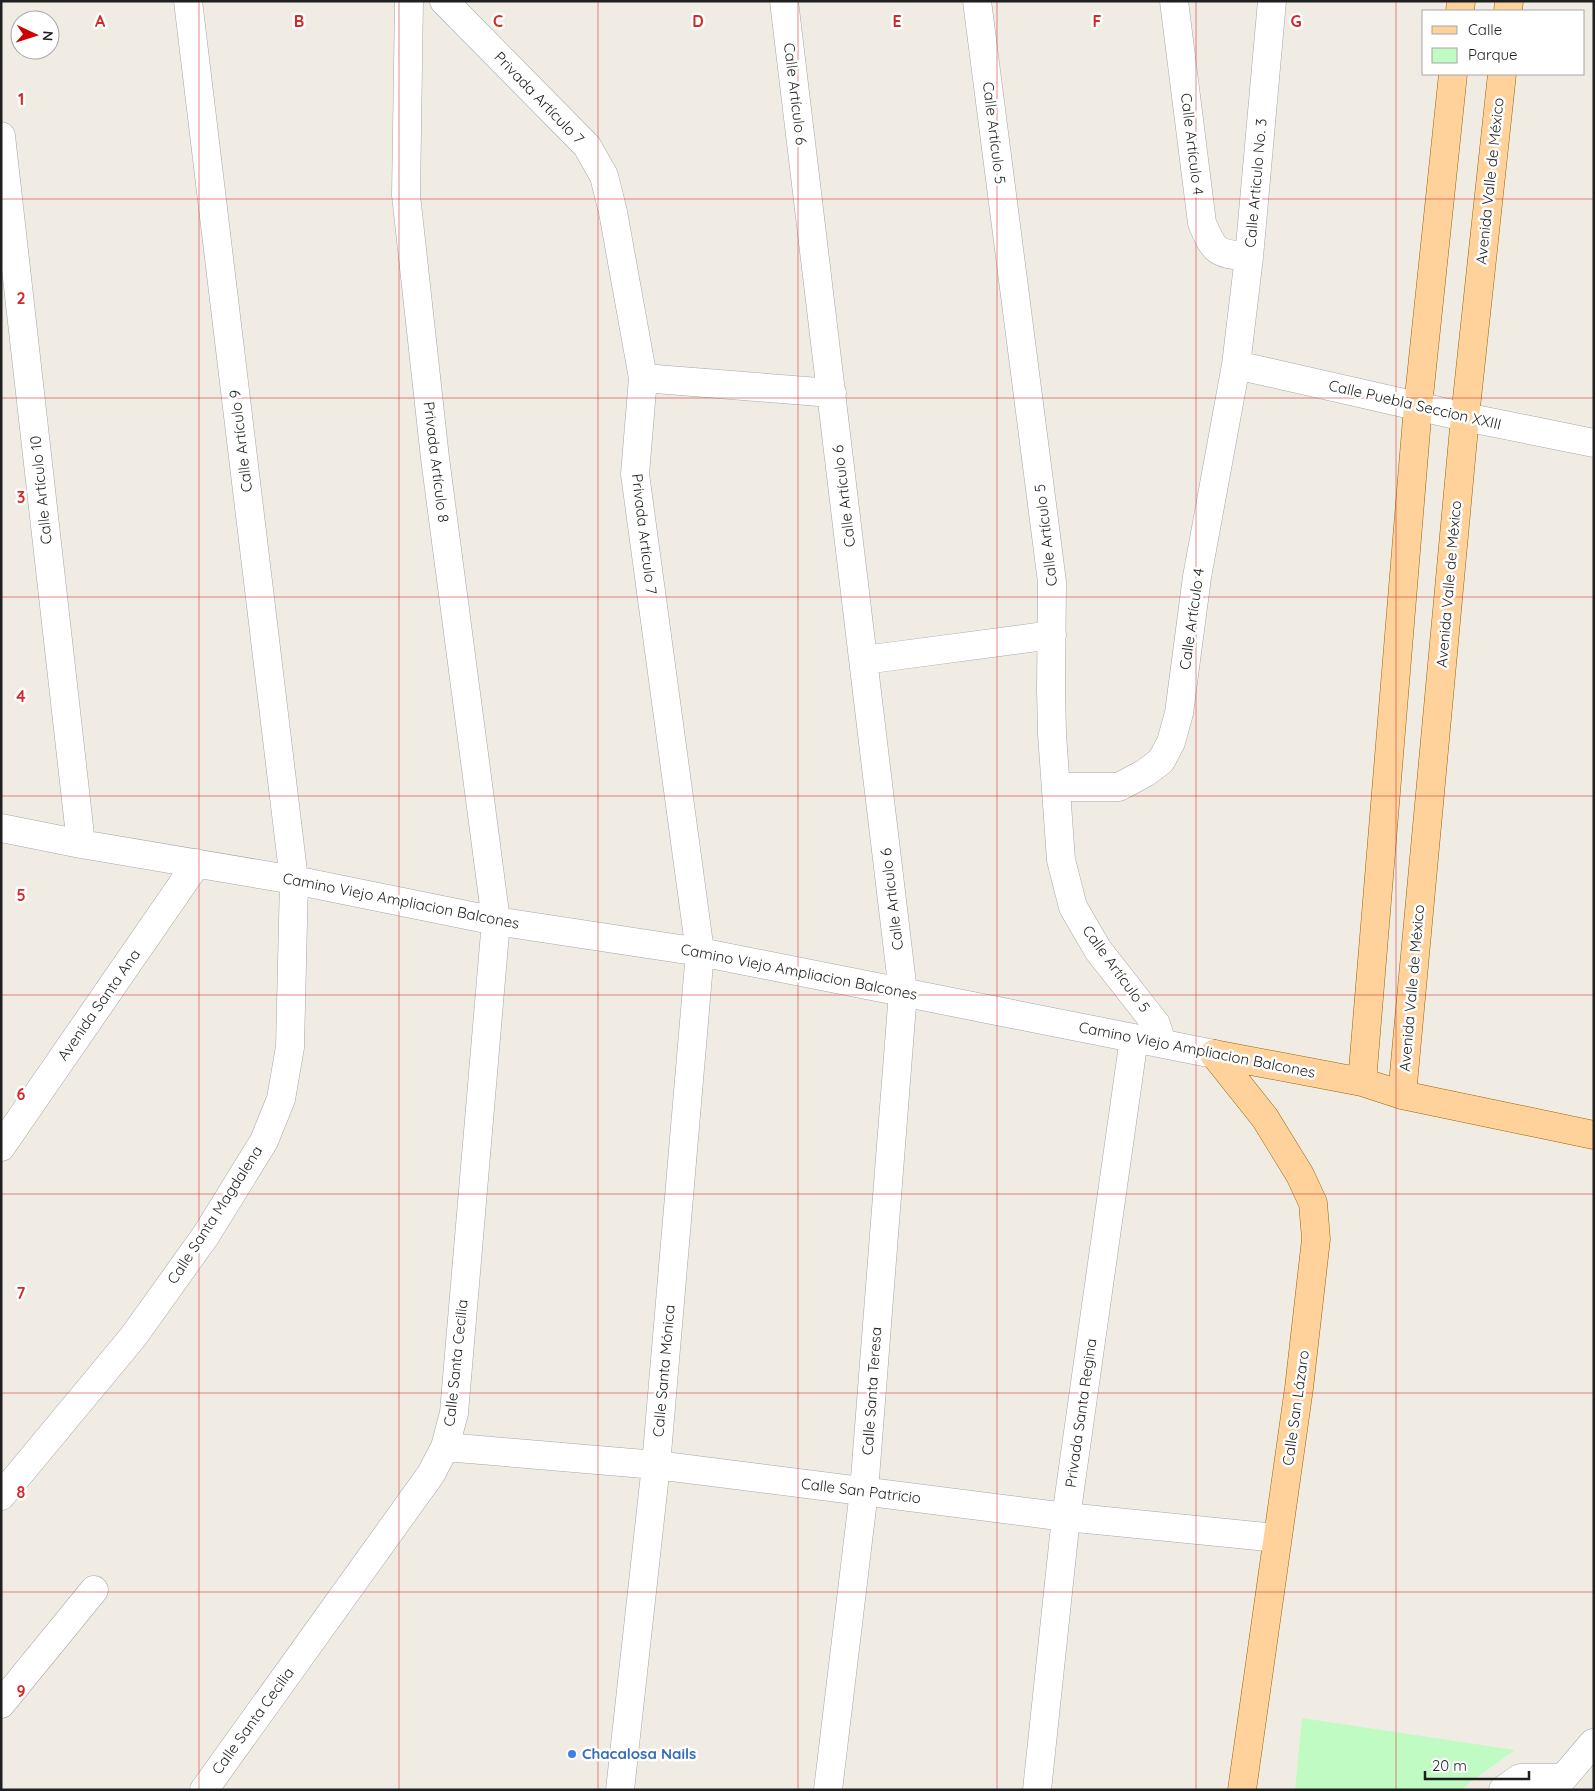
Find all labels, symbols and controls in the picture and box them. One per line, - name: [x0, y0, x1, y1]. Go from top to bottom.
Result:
- north arrow: [10, 10, 60, 60]
- legend: [1422, 10, 1585, 75]
- text: A: [95, 11, 106, 31]
- text: B: [294, 11, 304, 31]
- text: C: [493, 11, 503, 31]
- text: D: [692, 11, 704, 31]
- text: E: [892, 11, 902, 31]
- text: F: [1093, 11, 1102, 31]
- text: G: [1290, 11, 1302, 31]
- text: Calle: [1468, 20, 1502, 39]
- text: N: [39, 30, 57, 42]
- street label: Calle Artículo 6: [780, 42, 811, 146]
- text: Parque: [1468, 45, 1518, 64]
- street label: Privada Artículo 7: [490, 47, 589, 148]
- street label: Calle Artículo 5: [979, 81, 1010, 185]
- text: 1: [18, 89, 24, 109]
- street label: Calle Artículo 4: [1177, 92, 1208, 196]
- street label: Avenida Valle de México: [1471, 97, 1508, 265]
- street label: Calle Articulo No. 3: [1240, 118, 1271, 248]
- text: 2: [16, 288, 26, 308]
- street label: Calle Puebla Seccion XXIII: [1327, 375, 1503, 434]
- street label: Calle Artículo 9: [225, 389, 256, 493]
- street label: Privada Artículo 8: [420, 400, 453, 524]
- street label: Calle Artículo 10: [25, 435, 56, 545]
- street label: Calle Artículo 6: [828, 444, 859, 548]
- street label: Privada Artículo 7: [628, 473, 661, 596]
- street label: Calle Artículo 5: [1030, 483, 1061, 587]
- text: 3: [17, 487, 25, 507]
- street label: Avenida Valle de México: [1432, 500, 1465, 668]
- street label: Calle Artículo 4: [1175, 567, 1208, 671]
- text: 4: [16, 686, 26, 706]
- street label: Calle Artículo 6: [876, 847, 907, 951]
- street label: Camino Viejo Ampliacion Balcones: [281, 868, 521, 933]
- text: 5: [16, 885, 26, 905]
- street label: Avenida Valle de México: [1395, 904, 1428, 1072]
- street label: Calle Artículo 5: [1078, 921, 1154, 1016]
- street label: Camino Viejo Ampliacion Balcones: [679, 939, 919, 1004]
- street label: Avenida Santa Ana: [53, 945, 144, 1064]
- street label: Camino Viejo Ampliacion Balcones: [1077, 1017, 1317, 1082]
- text: 6: [17, 1084, 26, 1104]
- street label: Calle Santa Magdalena: [163, 1142, 266, 1287]
- text: 7: [17, 1283, 26, 1303]
- street label: Calle Santa Cecilia: [439, 1298, 472, 1427]
- street label: Calle Santa Mónica: [648, 1304, 679, 1438]
- street label: Calle Santa Teresa: [858, 1326, 885, 1456]
- street label: Privada Santa Regina: [1061, 1337, 1100, 1489]
- street label: Calle San Lázaro: [1278, 1349, 1313, 1467]
- street label: Calle San Patricio: [800, 1474, 922, 1507]
- text: 8: [17, 1482, 26, 1502]
- street label: Calle Santa Cecilia: [207, 1663, 298, 1778]
- text: 9: [16, 1681, 26, 1701]
- place label: Chacalosa Nails: [582, 1744, 696, 1763]
- marker: Chacalosa Nails: [566, 1748, 578, 1760]
- scale bar: [1425, 1748, 1529, 1780]
- text: 20 m: [1432, 1756, 1467, 1775]

